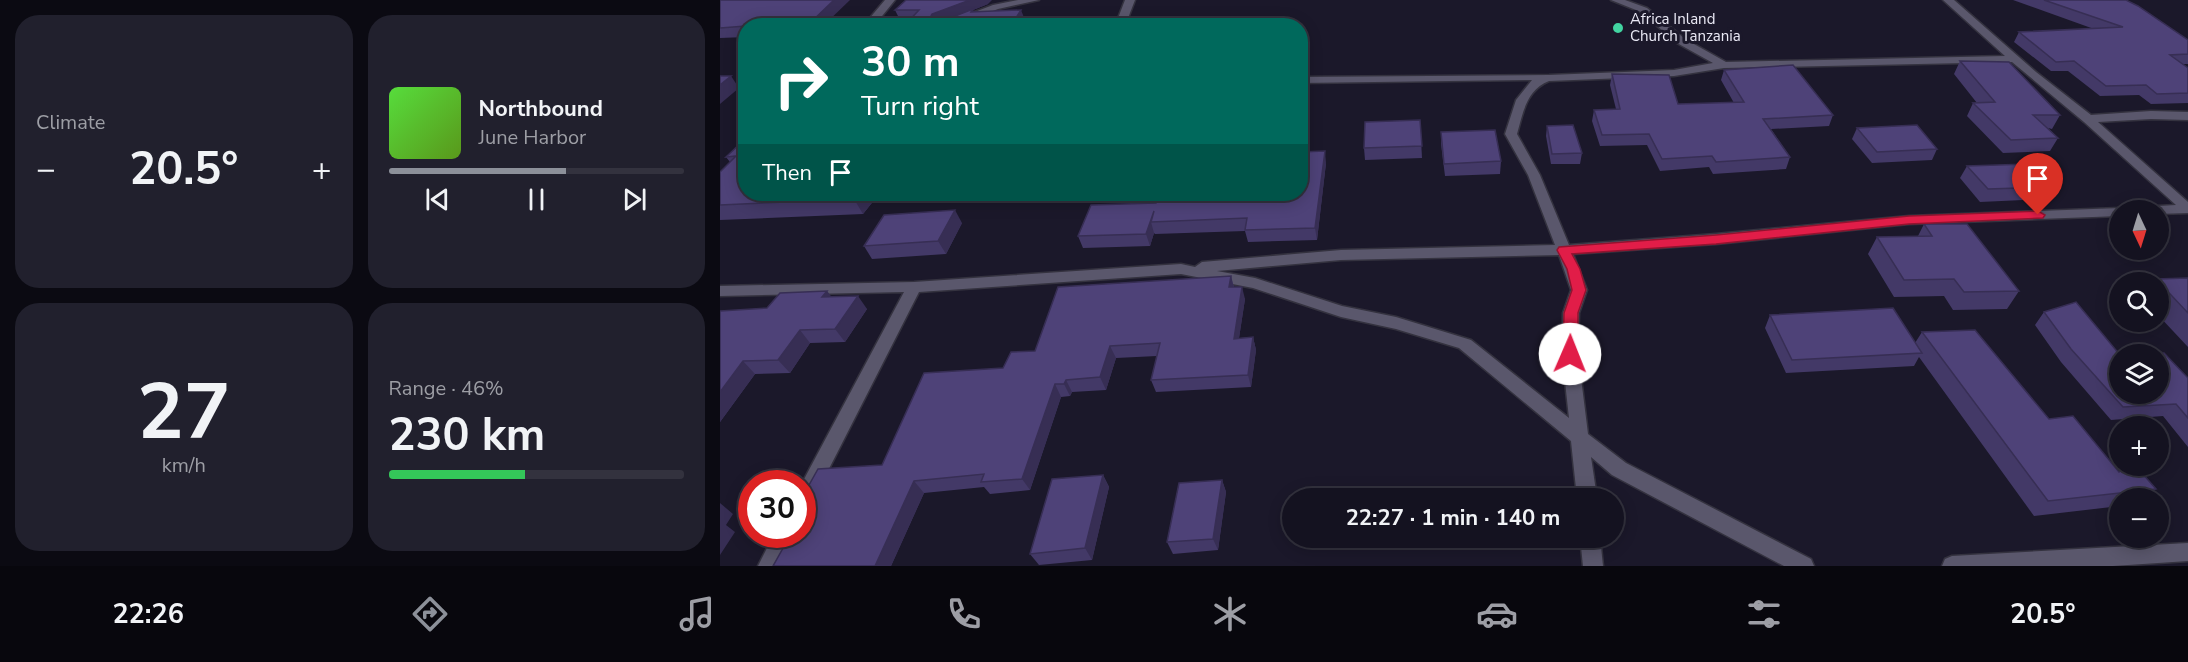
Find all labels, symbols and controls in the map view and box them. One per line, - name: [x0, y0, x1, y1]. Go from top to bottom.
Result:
- place label: Africa Inland Church Tanzania: [1630, 9, 1741, 46]
- marker: Africa Inland Church Tanzania: [1611, 21, 1625, 35]
- text: 30 m: [861, 34, 960, 91]
- icon: right: [762, 42, 840, 120]
- text: Turn right: [861, 88, 979, 125]
- text: Northbound: [479, 94, 603, 124]
- text: Climate: [36, 109, 105, 136]
- text: June Harbor: [479, 124, 586, 151]
- text: 20.5°: [129, 139, 238, 200]
- text: −: [36, 147, 56, 192]
- text: +: [312, 147, 332, 192]
- pin: [2012, 153, 2063, 215]
- icon: arrive: [824, 156, 857, 189]
- text: Then: [762, 158, 812, 188]
- icon: arrive: [2021, 162, 2054, 195]
- icon: previous: [421, 183, 454, 216]
- icon: pause: [520, 183, 553, 216]
- icon: next: [618, 183, 651, 216]
- north arrow: [2109, 200, 2169, 260]
- map controls: [2109, 200, 2169, 548]
- button: search: [2109, 272, 2169, 332]
- position arrow: [1538, 322, 1602, 386]
- button: layers: [2109, 344, 2169, 404]
- text: 27: [137, 359, 231, 466]
- text: Range · 46%: [389, 375, 504, 402]
- text: 230 km: [389, 405, 545, 466]
- button: +: [2109, 416, 2169, 476]
- text: km/h: [162, 452, 206, 479]
- speed limit sign: 30: [738, 470, 816, 548]
- button: −: [2109, 488, 2169, 548]
- text: 22:27 · 1 min · 140 m: [1346, 503, 1560, 533]
- icon: directions: [409, 593, 451, 635]
- icon: music: [676, 593, 718, 635]
- icon: phone: [943, 593, 985, 635]
- icon: climate: [1209, 593, 1251, 635]
- icon: car: [1476, 593, 1518, 635]
- icon: filters: [1743, 593, 1785, 635]
- text: 22:26: [112, 596, 184, 633]
- text: 20.5°: [2010, 596, 2075, 633]

